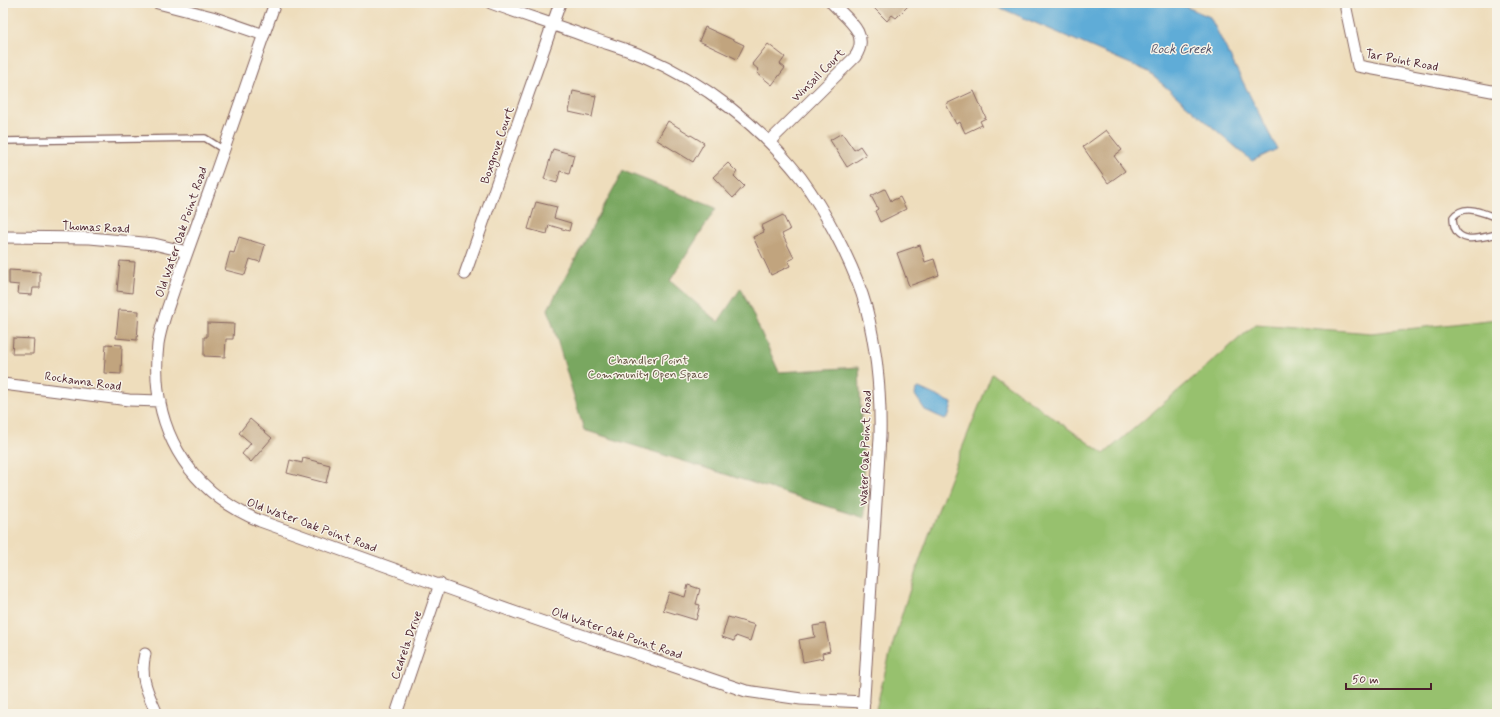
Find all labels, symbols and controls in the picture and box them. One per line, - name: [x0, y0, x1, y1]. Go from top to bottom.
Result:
- water label: Rock Creek: [1150, 41, 1212, 58]
- street label: Winsail Court: [789, 46, 849, 106]
- street label: Tar Point Road: [1364, 46, 1439, 76]
- street label: Boxgrove Court: [477, 105, 519, 186]
- street label: Old Water Oak Point Road: [152, 165, 212, 300]
- street label: Thomas Road: [62, 218, 130, 238]
- park label: Chandler Point Community Open Space: [588, 353, 708, 383]
- street label: Rockanna Road: [44, 369, 122, 395]
- street label: Water Oak Point Road: [856, 390, 876, 506]
- street label: Old Water Oak Point Road: [244, 495, 379, 557]
- street label: Old Water Oak Point Road: [549, 604, 684, 664]
- street label: Cedrela Drive: [388, 609, 426, 682]
- scale bar: [1346, 665, 1431, 691]
- text: 50 m: [1352, 672, 1379, 688]

